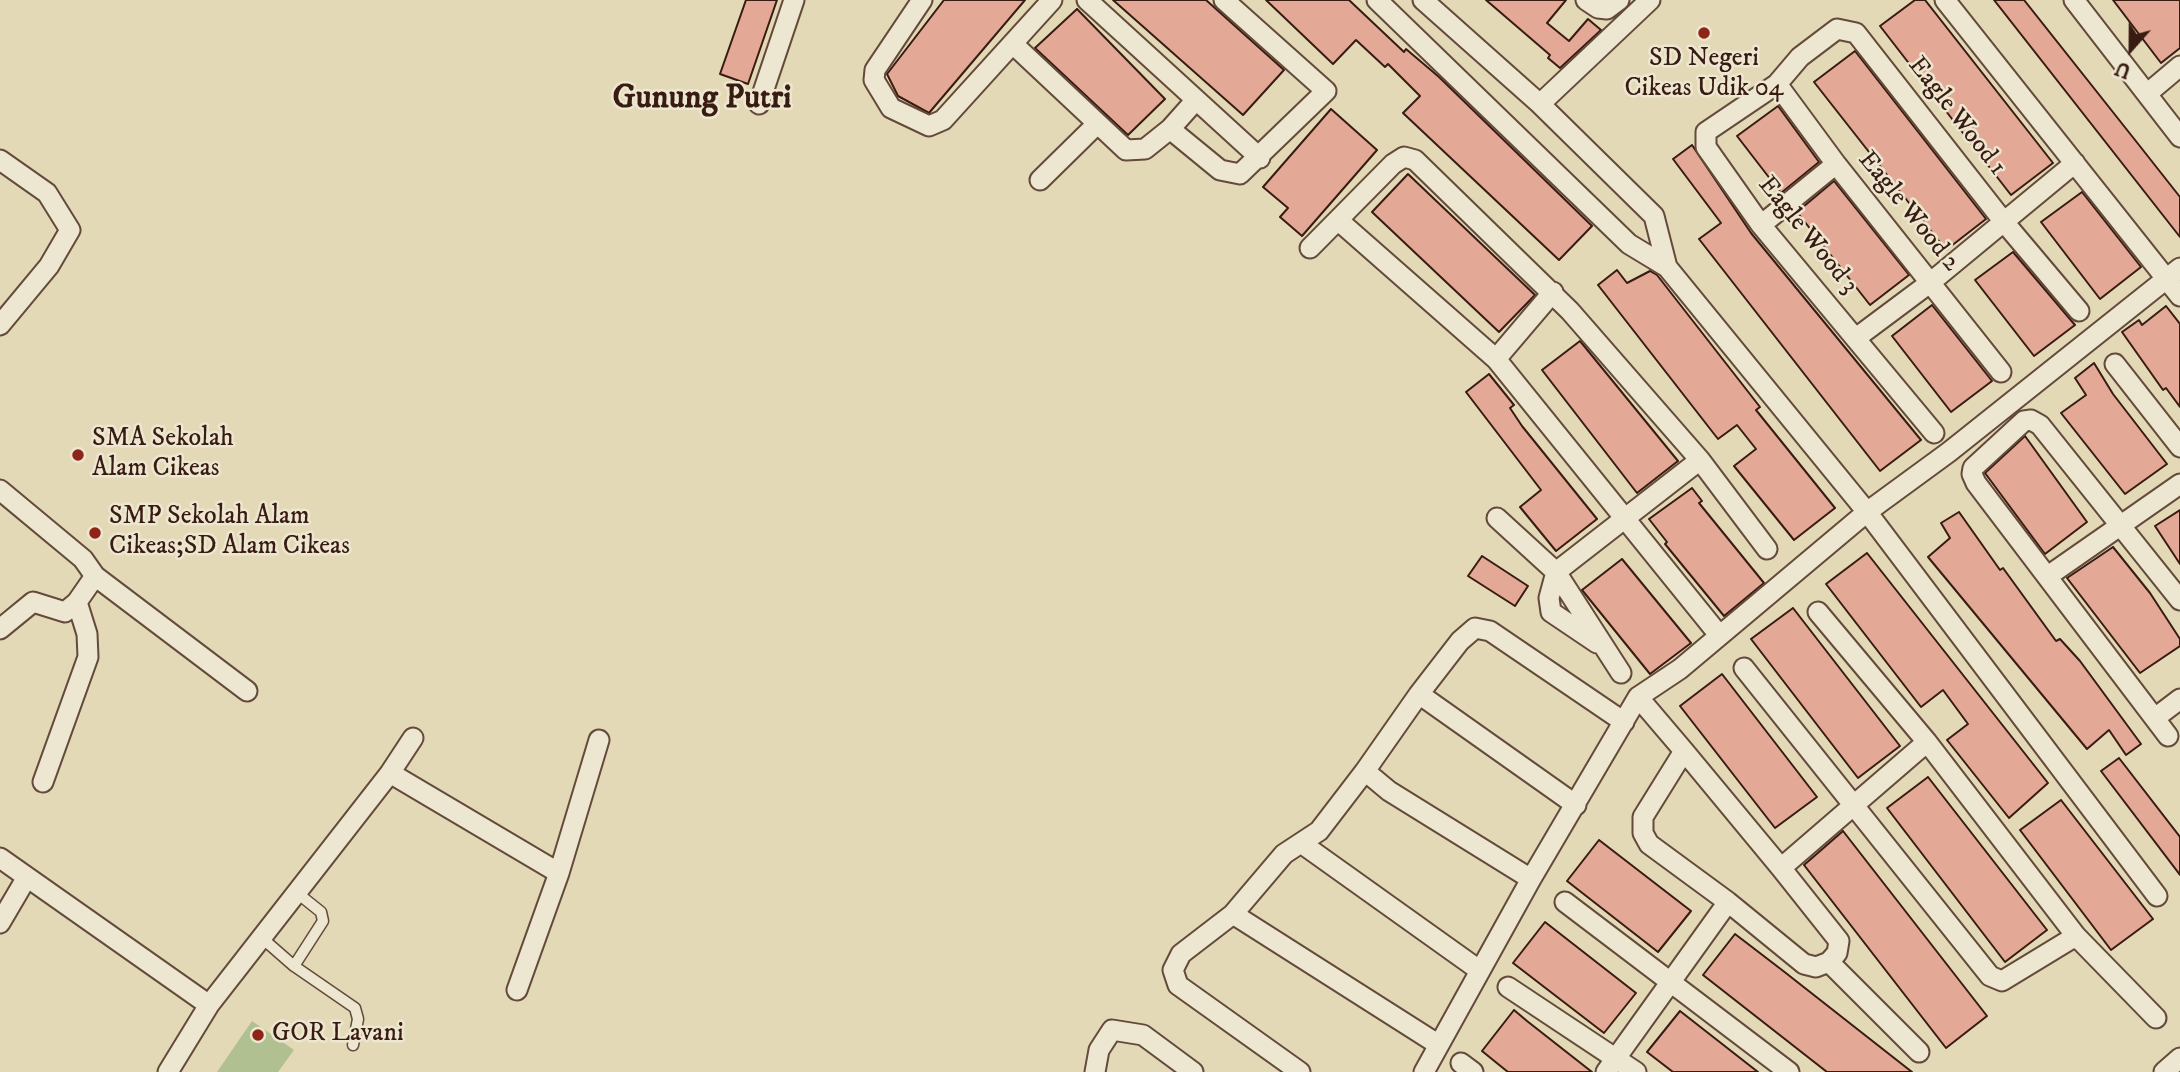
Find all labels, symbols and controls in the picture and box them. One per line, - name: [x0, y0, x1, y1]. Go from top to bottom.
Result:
- north arrow: [2096, 14, 2166, 84]
- marker: SD Negeri Cikeas Udik 04: [1696, 25, 1712, 41]
- place label: SD Negeri Cikeas Udik 04: [1624, 44, 1784, 106]
- street label: Eagle Wood 1: [1900, 51, 2012, 183]
- text: U: [2112, 56, 2134, 82]
- district label: Gunung Putri: [613, 80, 791, 120]
- street label: Eagle Wood 2: [1850, 146, 1966, 278]
- street label: Eagle Wood 3: [1750, 171, 1864, 301]
- place label: SMA Sekolah Alam Cikeas: [92, 424, 234, 486]
- marker: SMA Sekolah Alam Cikeas: [70, 447, 86, 463]
- place label: SMP Sekolah Alam Cikeas;SD Alam Cikeas: [109, 502, 350, 564]
- marker: SMP Sekolah Alam Cikeas;SD Alam Cikeas: [87, 525, 103, 541]
- place label: GOR Lavani: [272, 1019, 404, 1051]
- marker: GOR Lavani: [250, 1027, 266, 1043]

